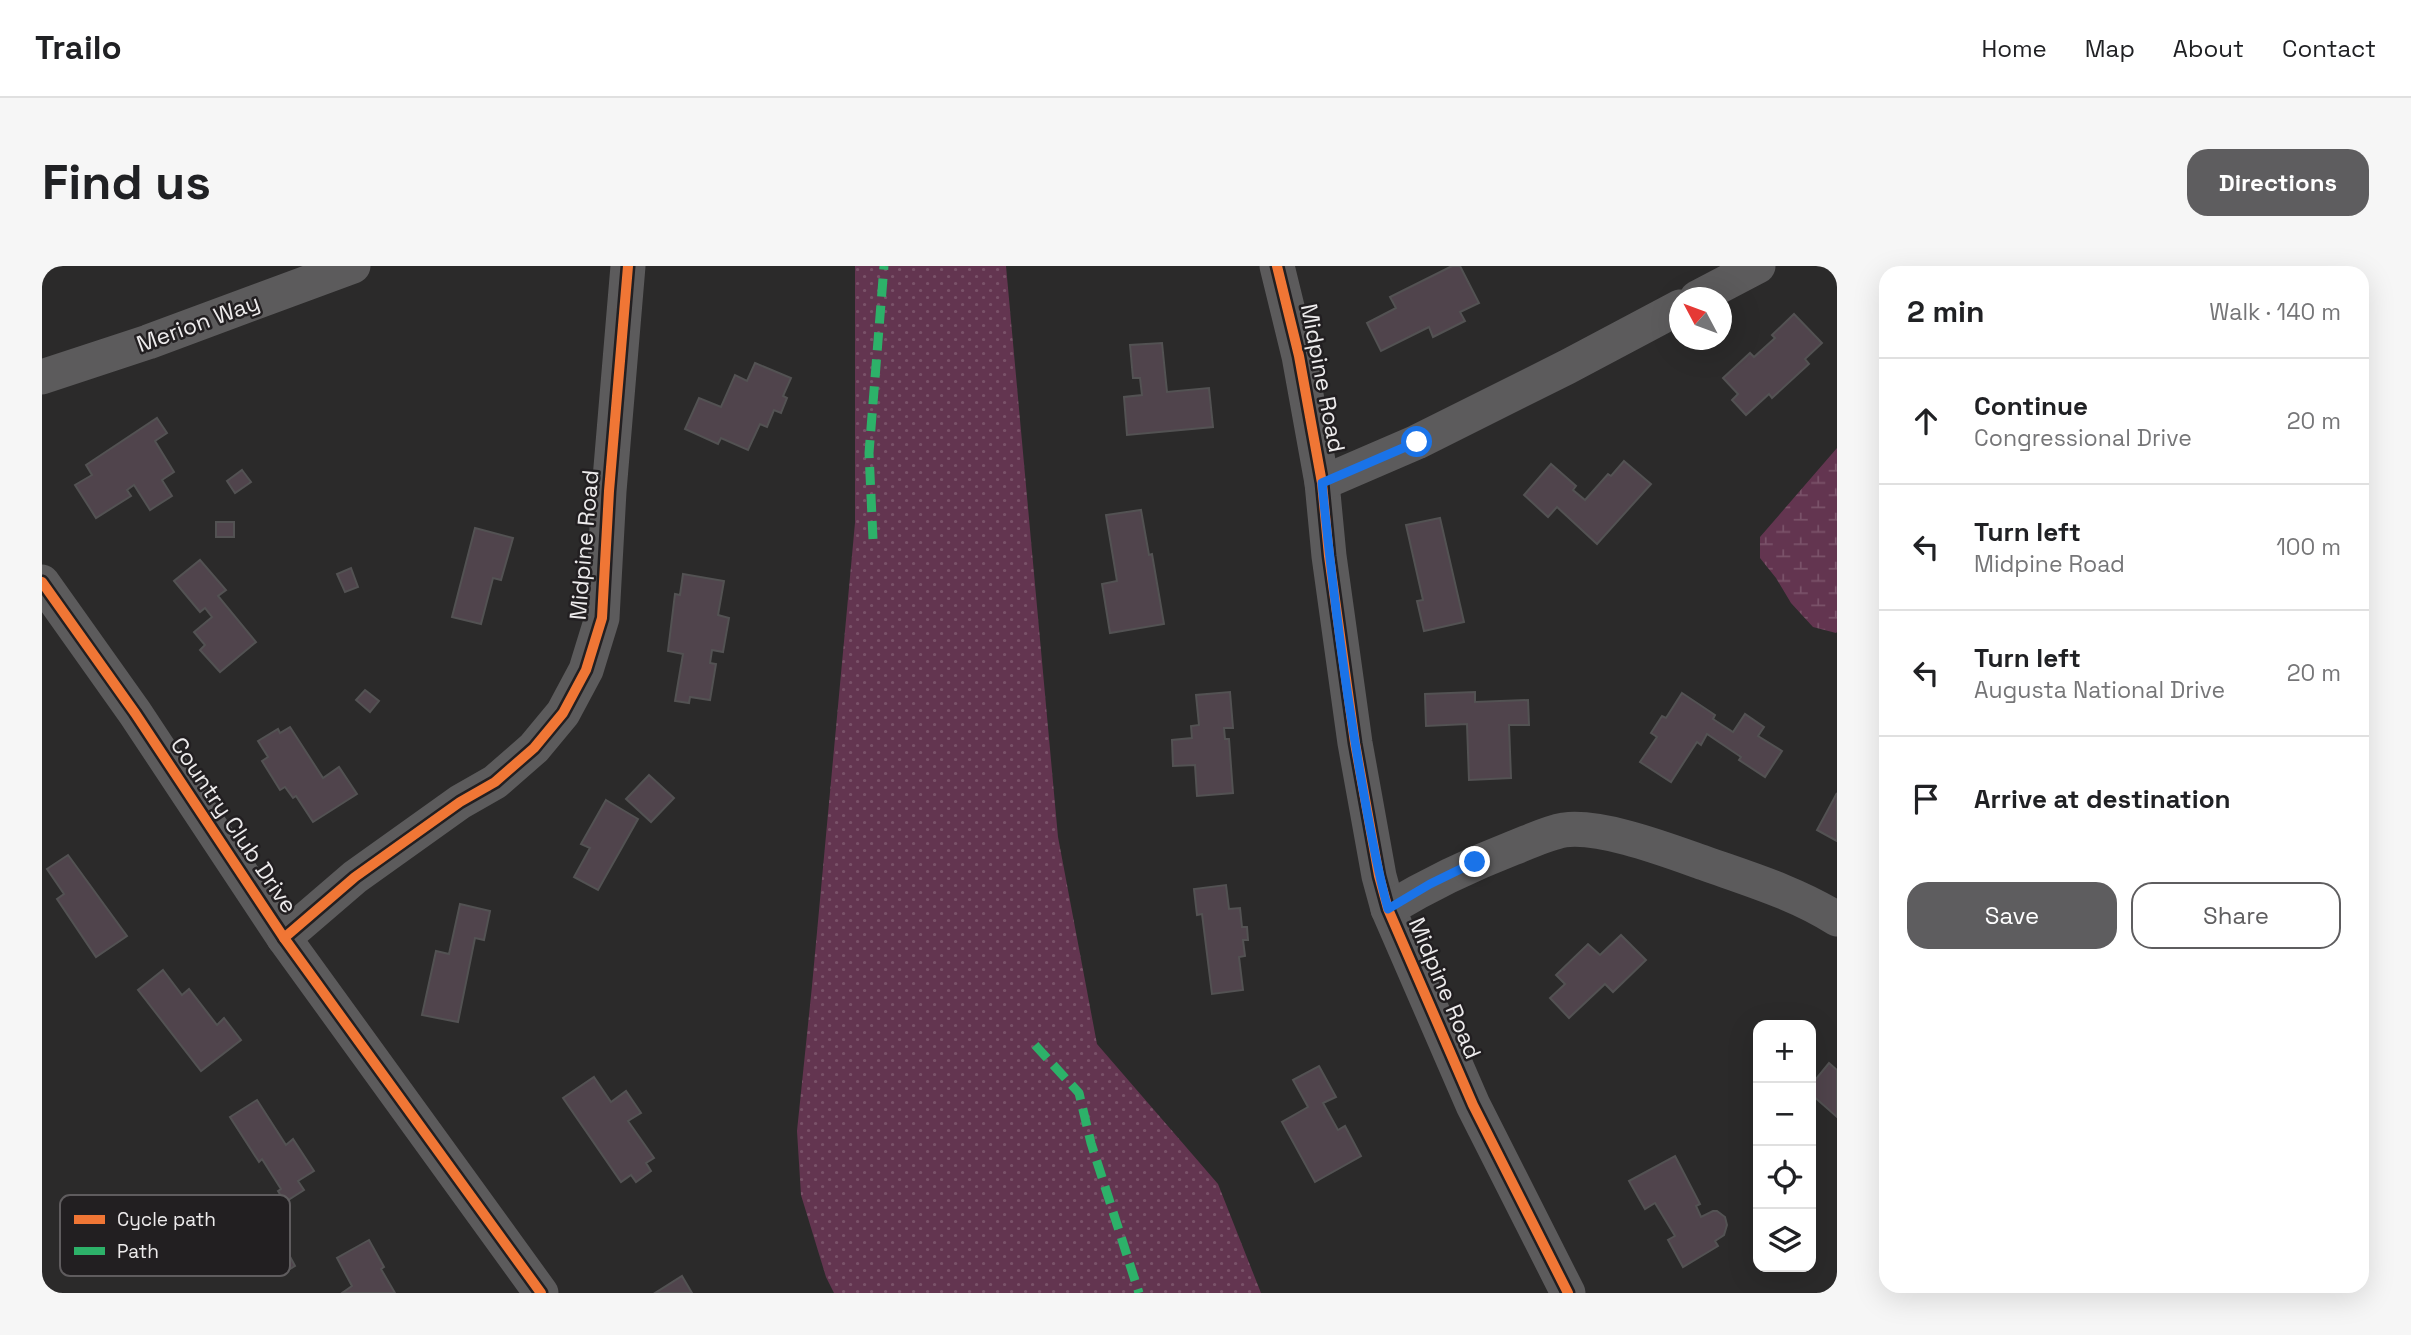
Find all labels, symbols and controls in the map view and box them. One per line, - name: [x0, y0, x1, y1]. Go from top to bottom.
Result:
- text: Trailo: [35, 27, 122, 69]
- text: Home: [1981, 33, 2047, 64]
- text: Map: [2085, 33, 2135, 64]
- text: About: [2173, 33, 2244, 64]
- text: Contact: [2282, 33, 2376, 64]
- button: Directions: [2187, 149, 2369, 216]
- text: Find us: [42, 151, 211, 213]
- street label: Merion Way: [132, 287, 264, 359]
- north arrow: [1669, 287, 1732, 350]
- text: 2 min: [1907, 292, 1985, 331]
- text: Walk · 140 m: [2209, 297, 2341, 327]
- street label: Midpine Road: [1294, 301, 1352, 455]
- text: Continue: [1974, 389, 2088, 423]
- icon: ahead: [1907, 402, 1945, 440]
- text: 20 m: [2287, 406, 2341, 436]
- text: Congressional Drive: [1974, 423, 2192, 453]
- route start: [1401, 426, 1432, 457]
- street label: Midpine Road: [562, 469, 606, 621]
- text: Turn left: [1974, 515, 2081, 549]
- icon: left: [1907, 528, 1945, 566]
- text: 100 m: [2276, 532, 2341, 562]
- text: Midpine Road: [1974, 549, 2125, 579]
- text: Turn left: [1974, 641, 2081, 675]
- icon: left: [1907, 654, 1945, 692]
- text: 20 m: [2287, 658, 2341, 688]
- text: Augusta National Drive: [1974, 675, 2225, 705]
- street label: Country Club Drive: [164, 731, 304, 919]
- icon: arrive: [1907, 780, 1945, 818]
- text: Arrive at destination: [1974, 782, 2231, 816]
- route end: [1459, 846, 1490, 877]
- button: Save: [1907, 882, 2117, 949]
- button: Share: [2131, 882, 2341, 949]
- street label: Midpine Road: [1402, 913, 1488, 1063]
- map controls: [1753, 1020, 1816, 1272]
- button: +: [1753, 1020, 1816, 1083]
- button: −: [1753, 1083, 1816, 1146]
- button: locate: [1753, 1146, 1816, 1209]
- legend: [60, 1195, 290, 1276]
- text: Cycle path: [117, 1207, 216, 1232]
- button: layers: [1753, 1209, 1816, 1272]
- text: Path: [117, 1239, 159, 1264]

